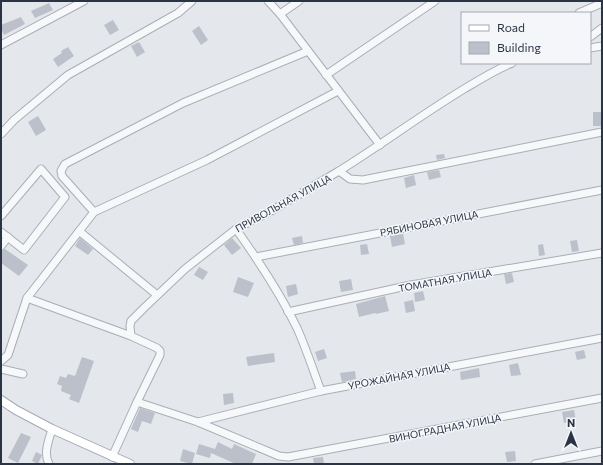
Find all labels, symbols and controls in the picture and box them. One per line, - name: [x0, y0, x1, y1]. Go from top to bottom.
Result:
- legend: [461, 12, 591, 64]
- text: Road: [497, 20, 525, 34]
- text: Building: [497, 40, 541, 54]
- street label: ПРИВОЛЬНАЯ УЛИЦА: [233, 172, 333, 234]
- street label: РЯБИНОВАЯ УЛИЦА: [379, 208, 479, 238]
- street label: ТОМАТНАЯ УЛИЦА: [397, 266, 493, 294]
- street label: УРОЖАЙНАЯ УЛИЦА: [347, 360, 451, 392]
- street label: ВИНОГРАДНАЯ УЛИЦА: [388, 411, 502, 445]
- north arrow: [551, 413, 591, 453]
- text: N: [567, 416, 575, 429]

